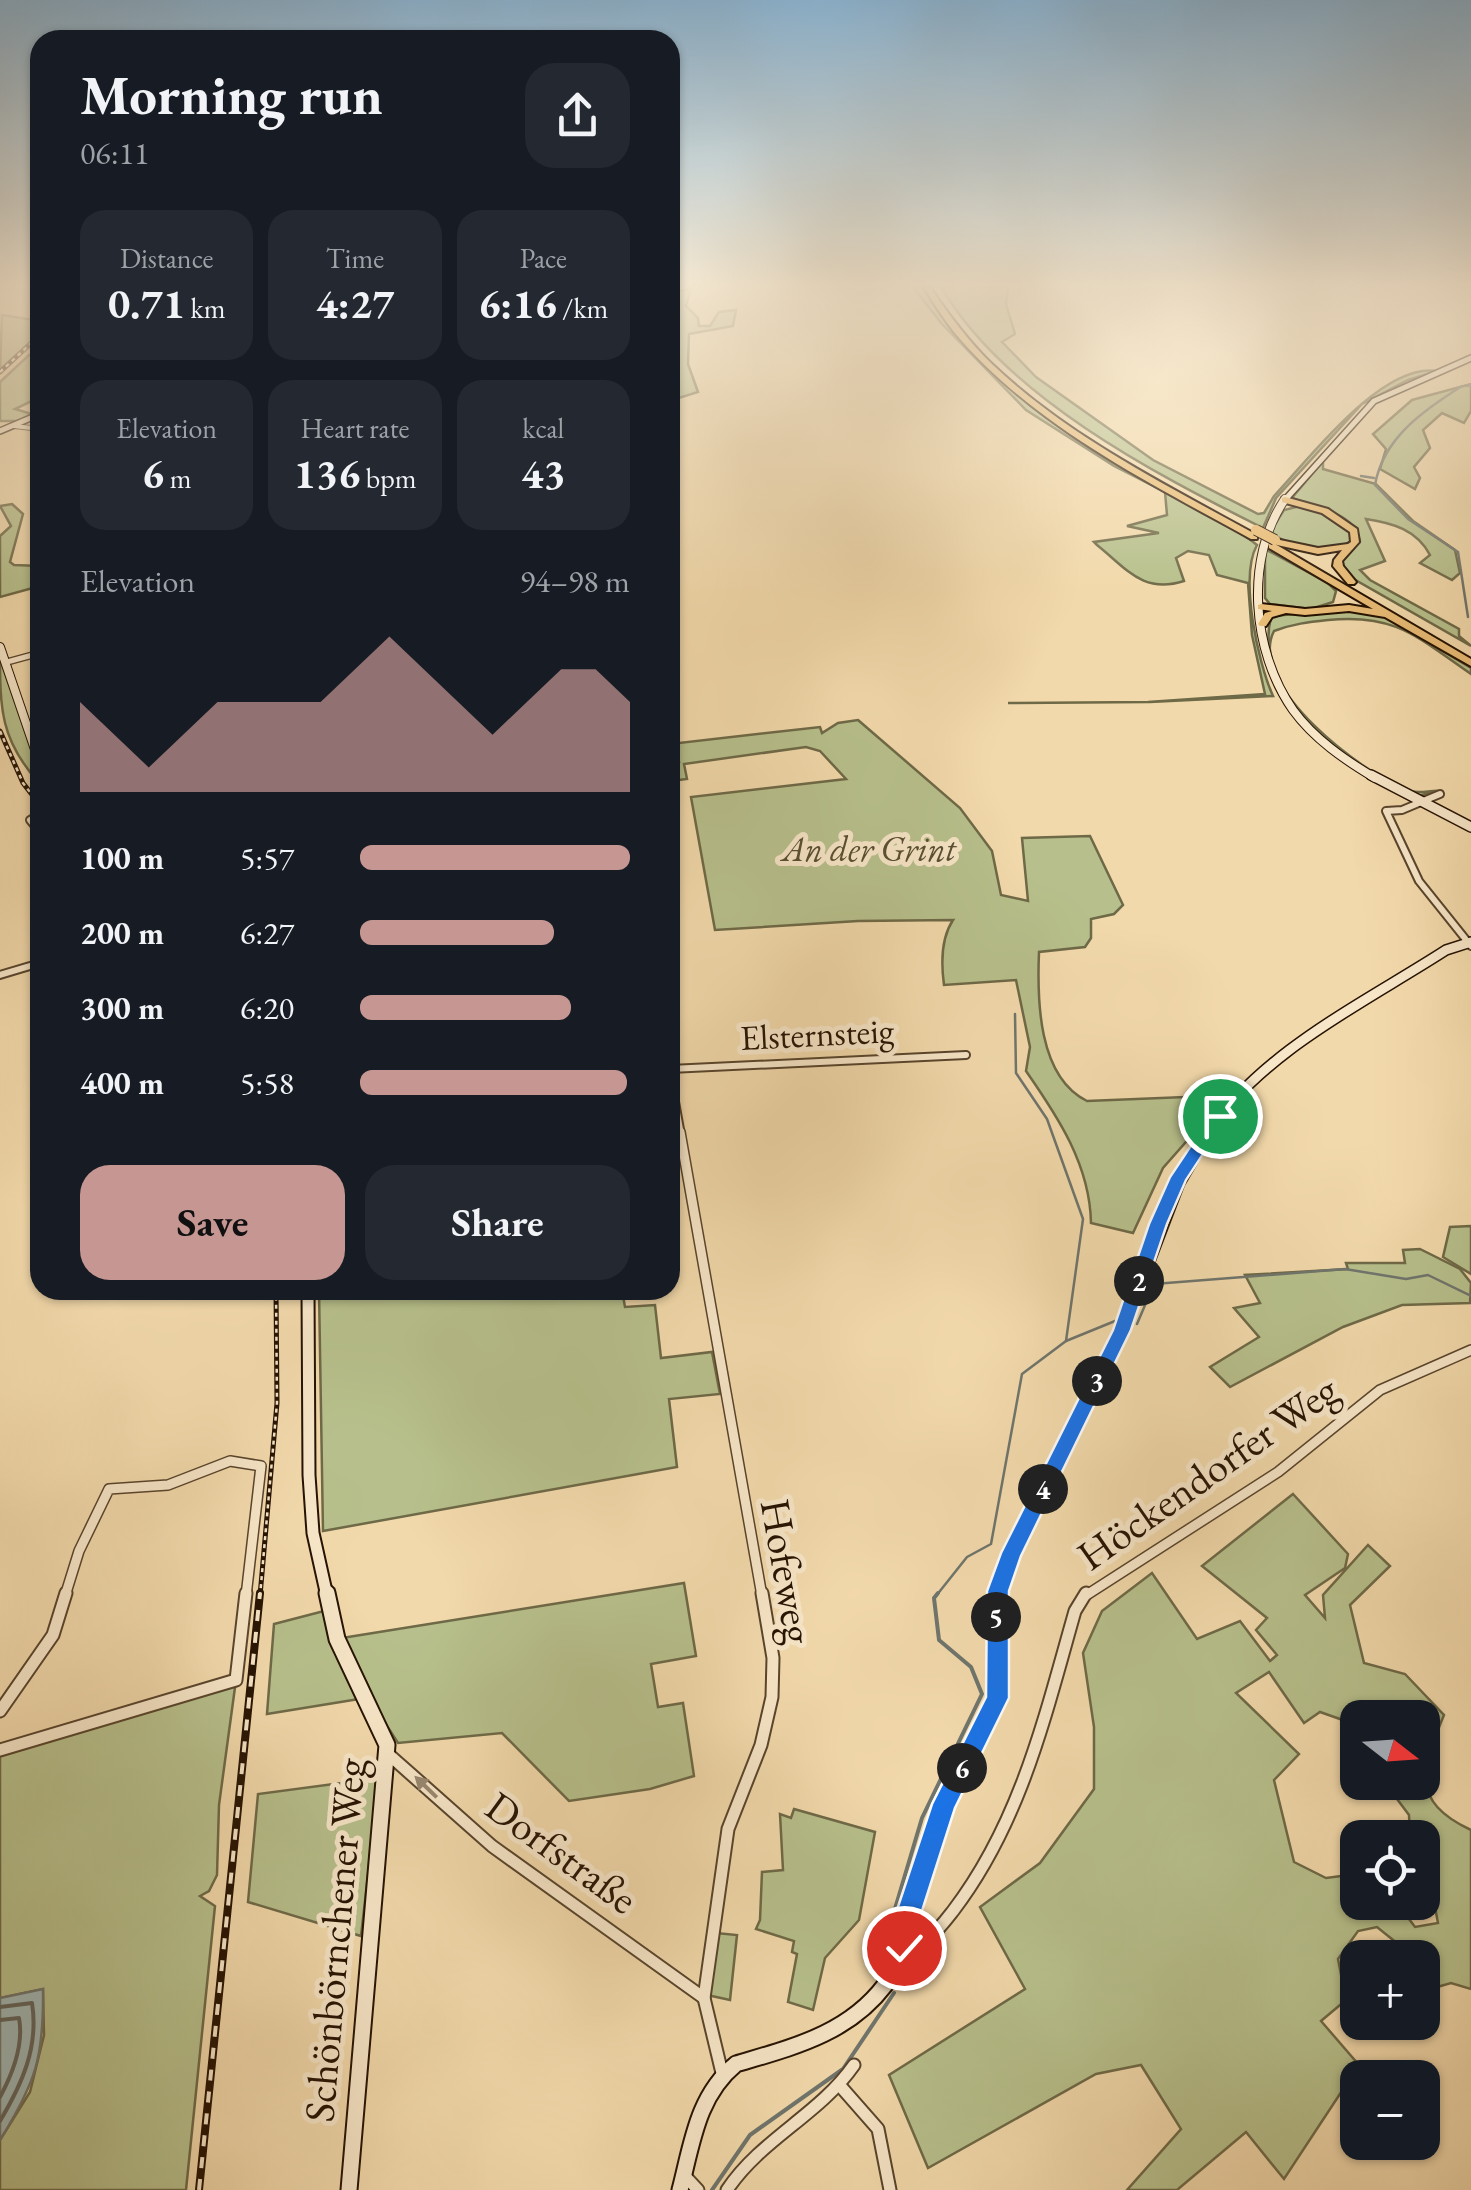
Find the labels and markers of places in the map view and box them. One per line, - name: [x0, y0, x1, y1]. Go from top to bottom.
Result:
- pin: [1178, 1074, 1263, 1159]
- pin: 2: [1114, 1256, 1164, 1306]
- pin: 3: [1072, 1356, 1122, 1406]
- pin: 4: [1018, 1464, 1068, 1514]
- pin: 5: [971, 1592, 1021, 1642]
- pin: 6: [937, 1743, 987, 1793]
- pin: [862, 1906, 947, 1991]

